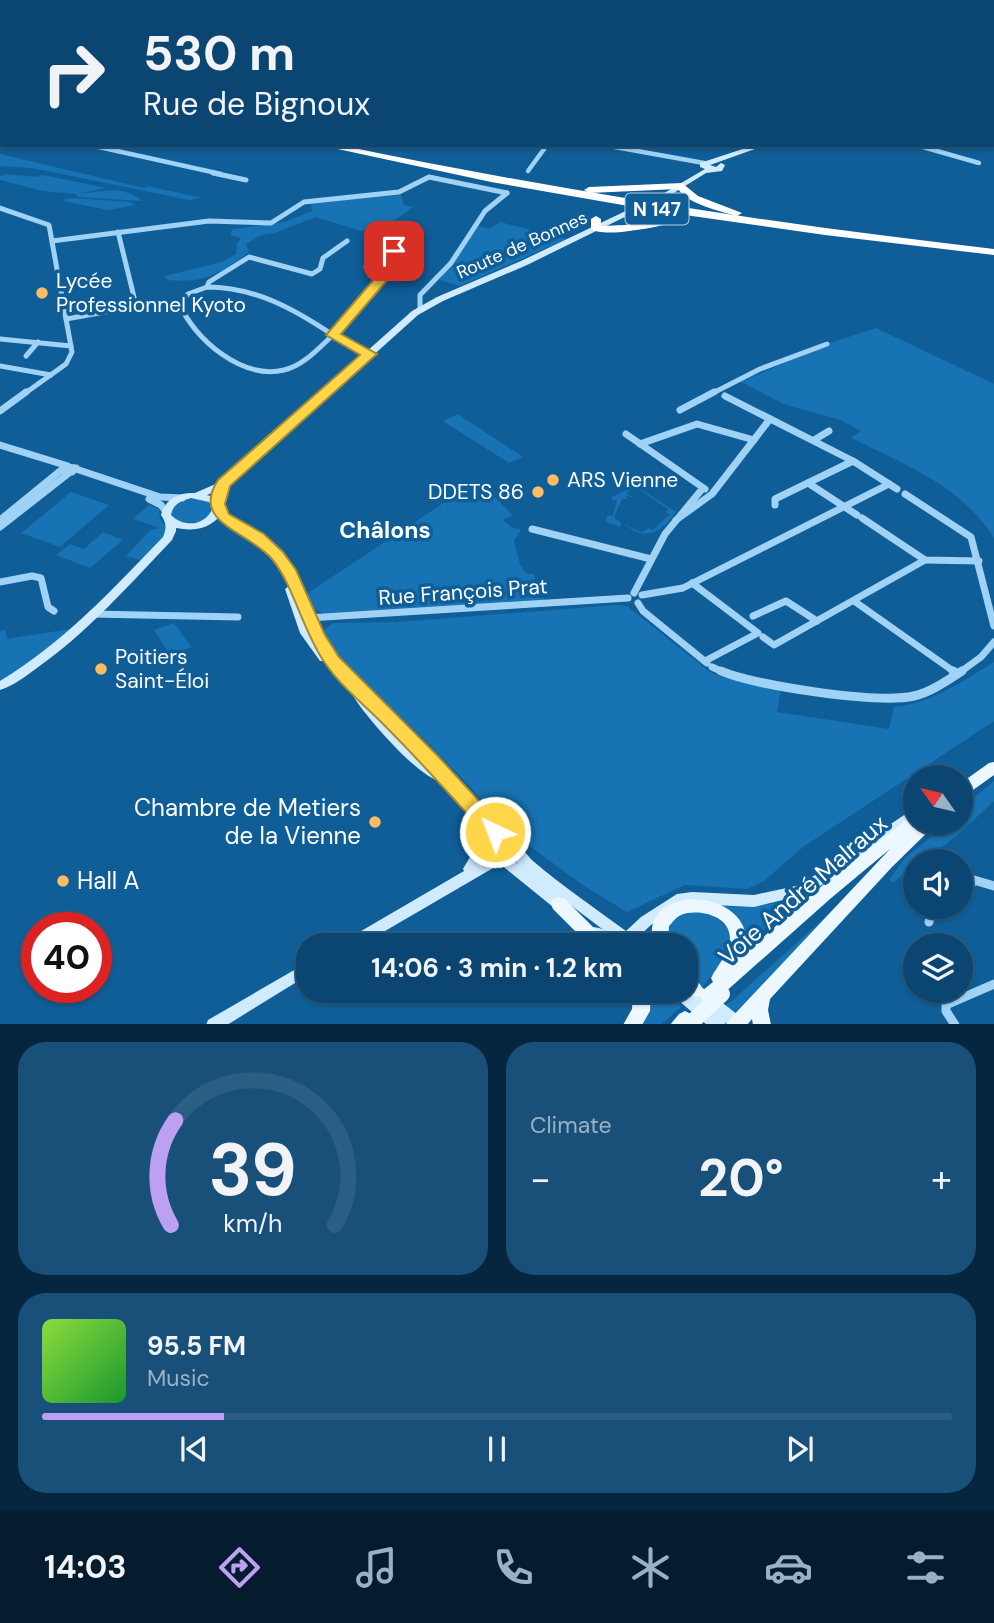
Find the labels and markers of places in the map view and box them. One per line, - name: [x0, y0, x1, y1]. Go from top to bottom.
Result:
- pin: [364, 221, 424, 281]
- place label: Lycée Professionnel Kyoto: [56, 267, 246, 319]
- marker: Lycée Professionnel Kyoto: [34, 285, 50, 301]
- place label: ARS Vienne: [567, 466, 678, 494]
- marker: ARS Vienne: [545, 472, 561, 488]
- place label: DDETS 86: [428, 478, 524, 506]
- marker: DDETS 86: [530, 484, 546, 500]
- place label: Poitiers Saint-Éloi: [115, 643, 209, 695]
- marker: Poitiers Saint-Éloi: [93, 661, 109, 677]
- place label: Chambre de Metiers de la Vienne: [134, 792, 361, 851]
- marker: Chambre de Metiers de la Vienne: [367, 814, 383, 830]
- place label: Hall A: [77, 865, 139, 896]
- marker: Hall A: [55, 873, 71, 889]

